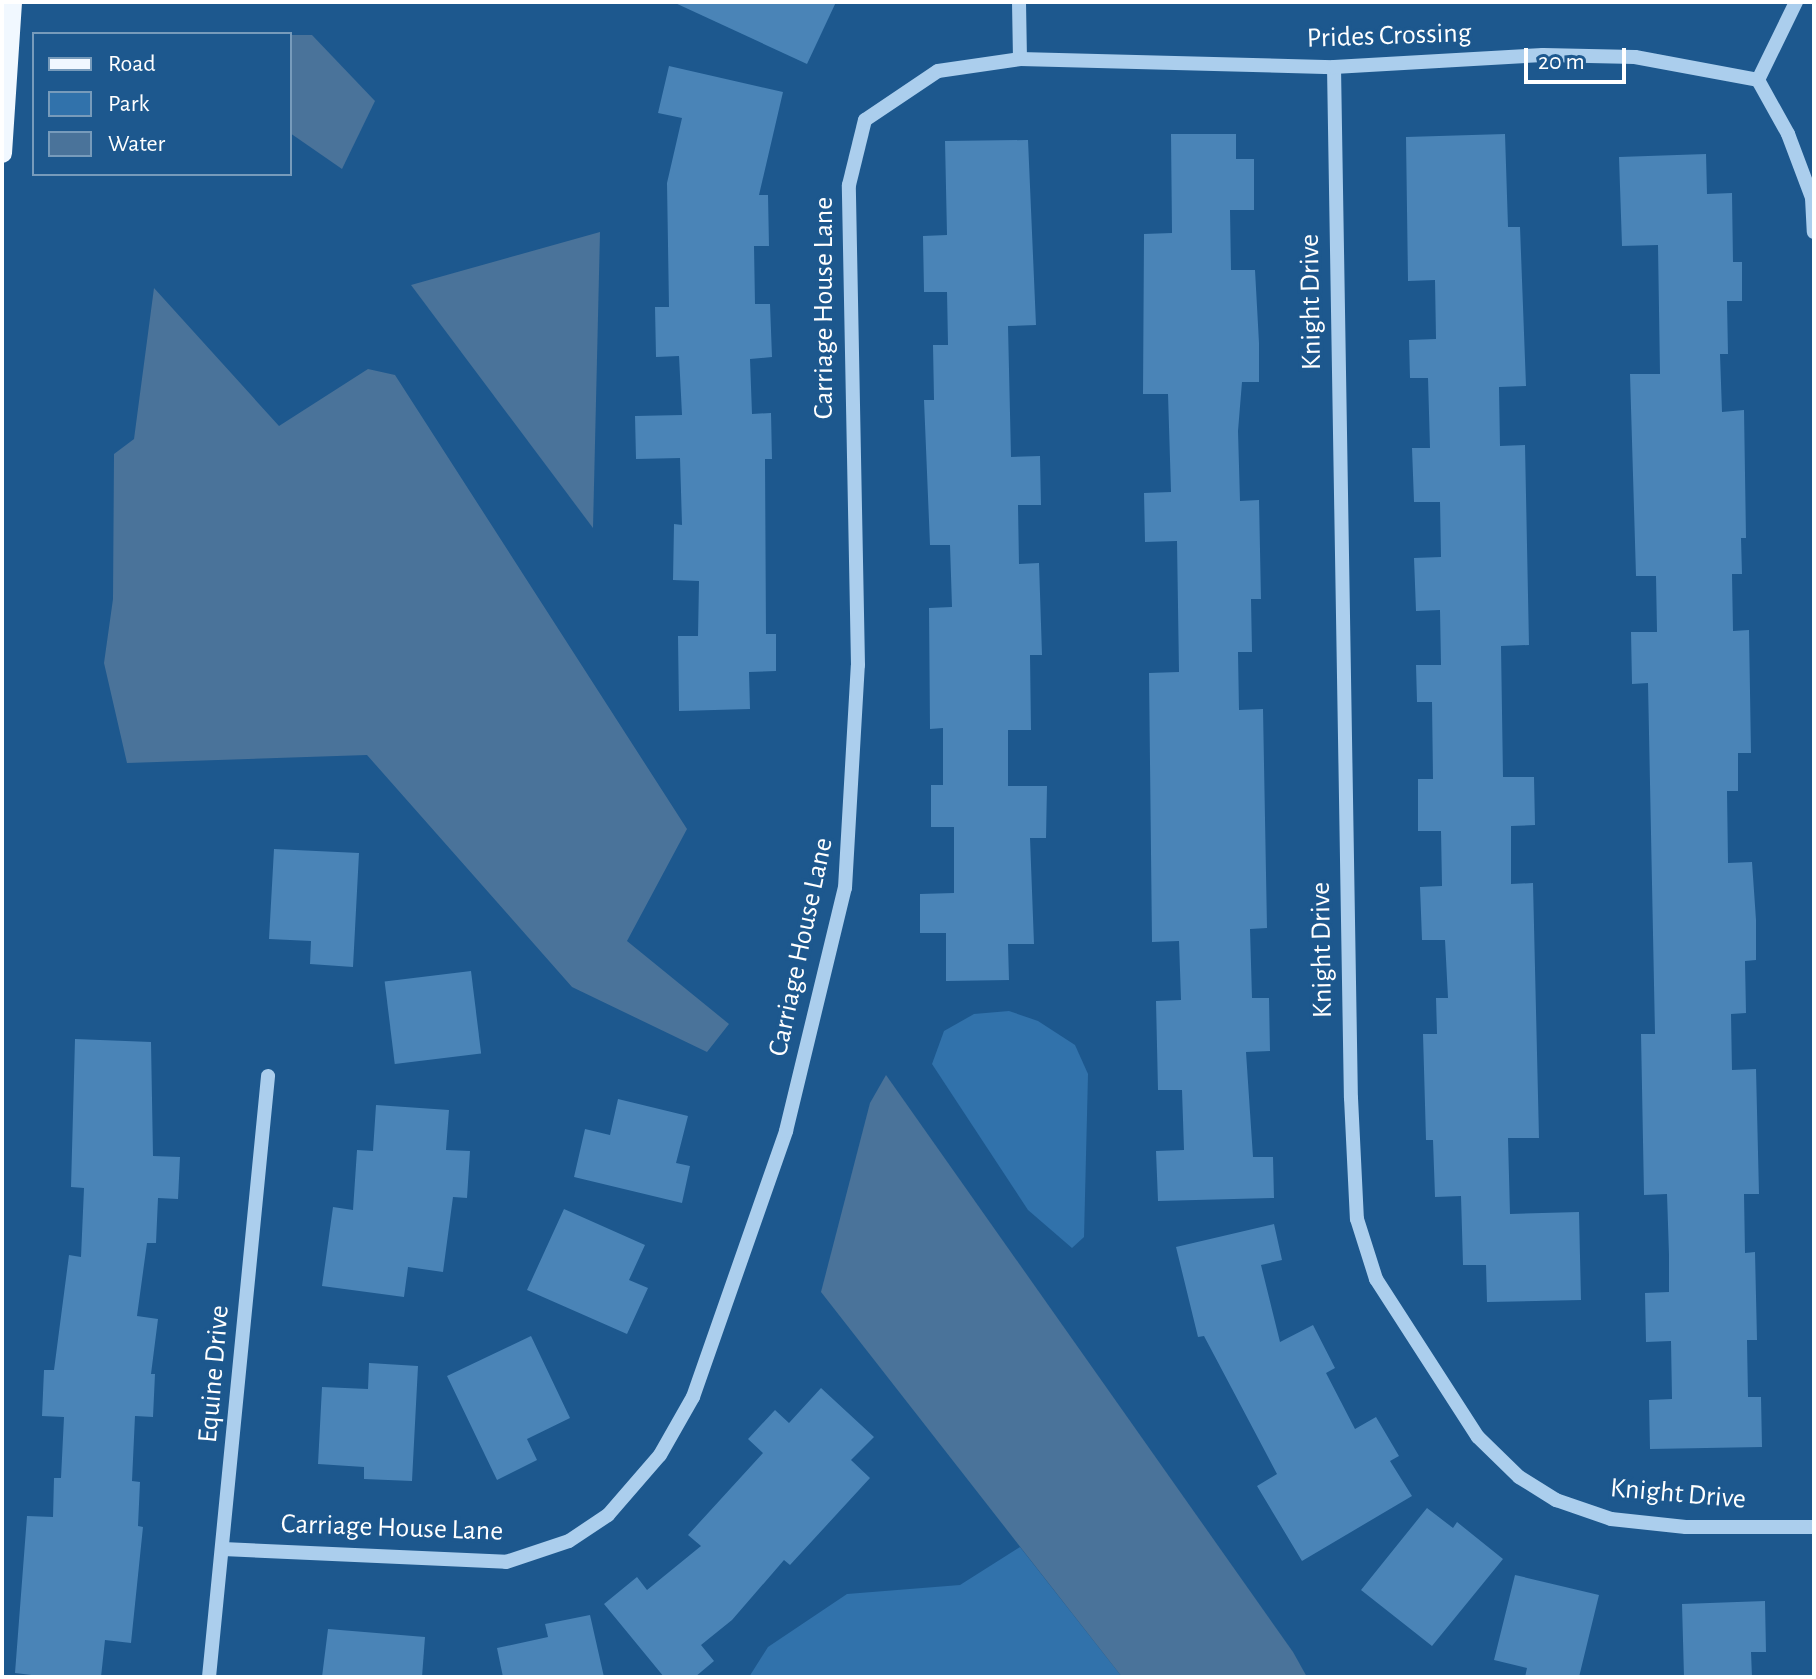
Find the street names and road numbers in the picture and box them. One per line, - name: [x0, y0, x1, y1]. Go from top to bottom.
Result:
- street label: Prides Crossing: [1306, 16, 1472, 56]
- street label: Carriage House Lane: [807, 197, 841, 419]
- street label: Knight Drive: [1293, 234, 1329, 370]
- street label: Carriage House Lane: [761, 835, 841, 1059]
- street label: Knight Drive: [1304, 882, 1340, 1018]
- street label: Equine Drive: [191, 1304, 237, 1444]
- street label: Knight Drive: [1609, 1471, 1747, 1517]
- street label: Carriage House Lane: [280, 1507, 504, 1549]

